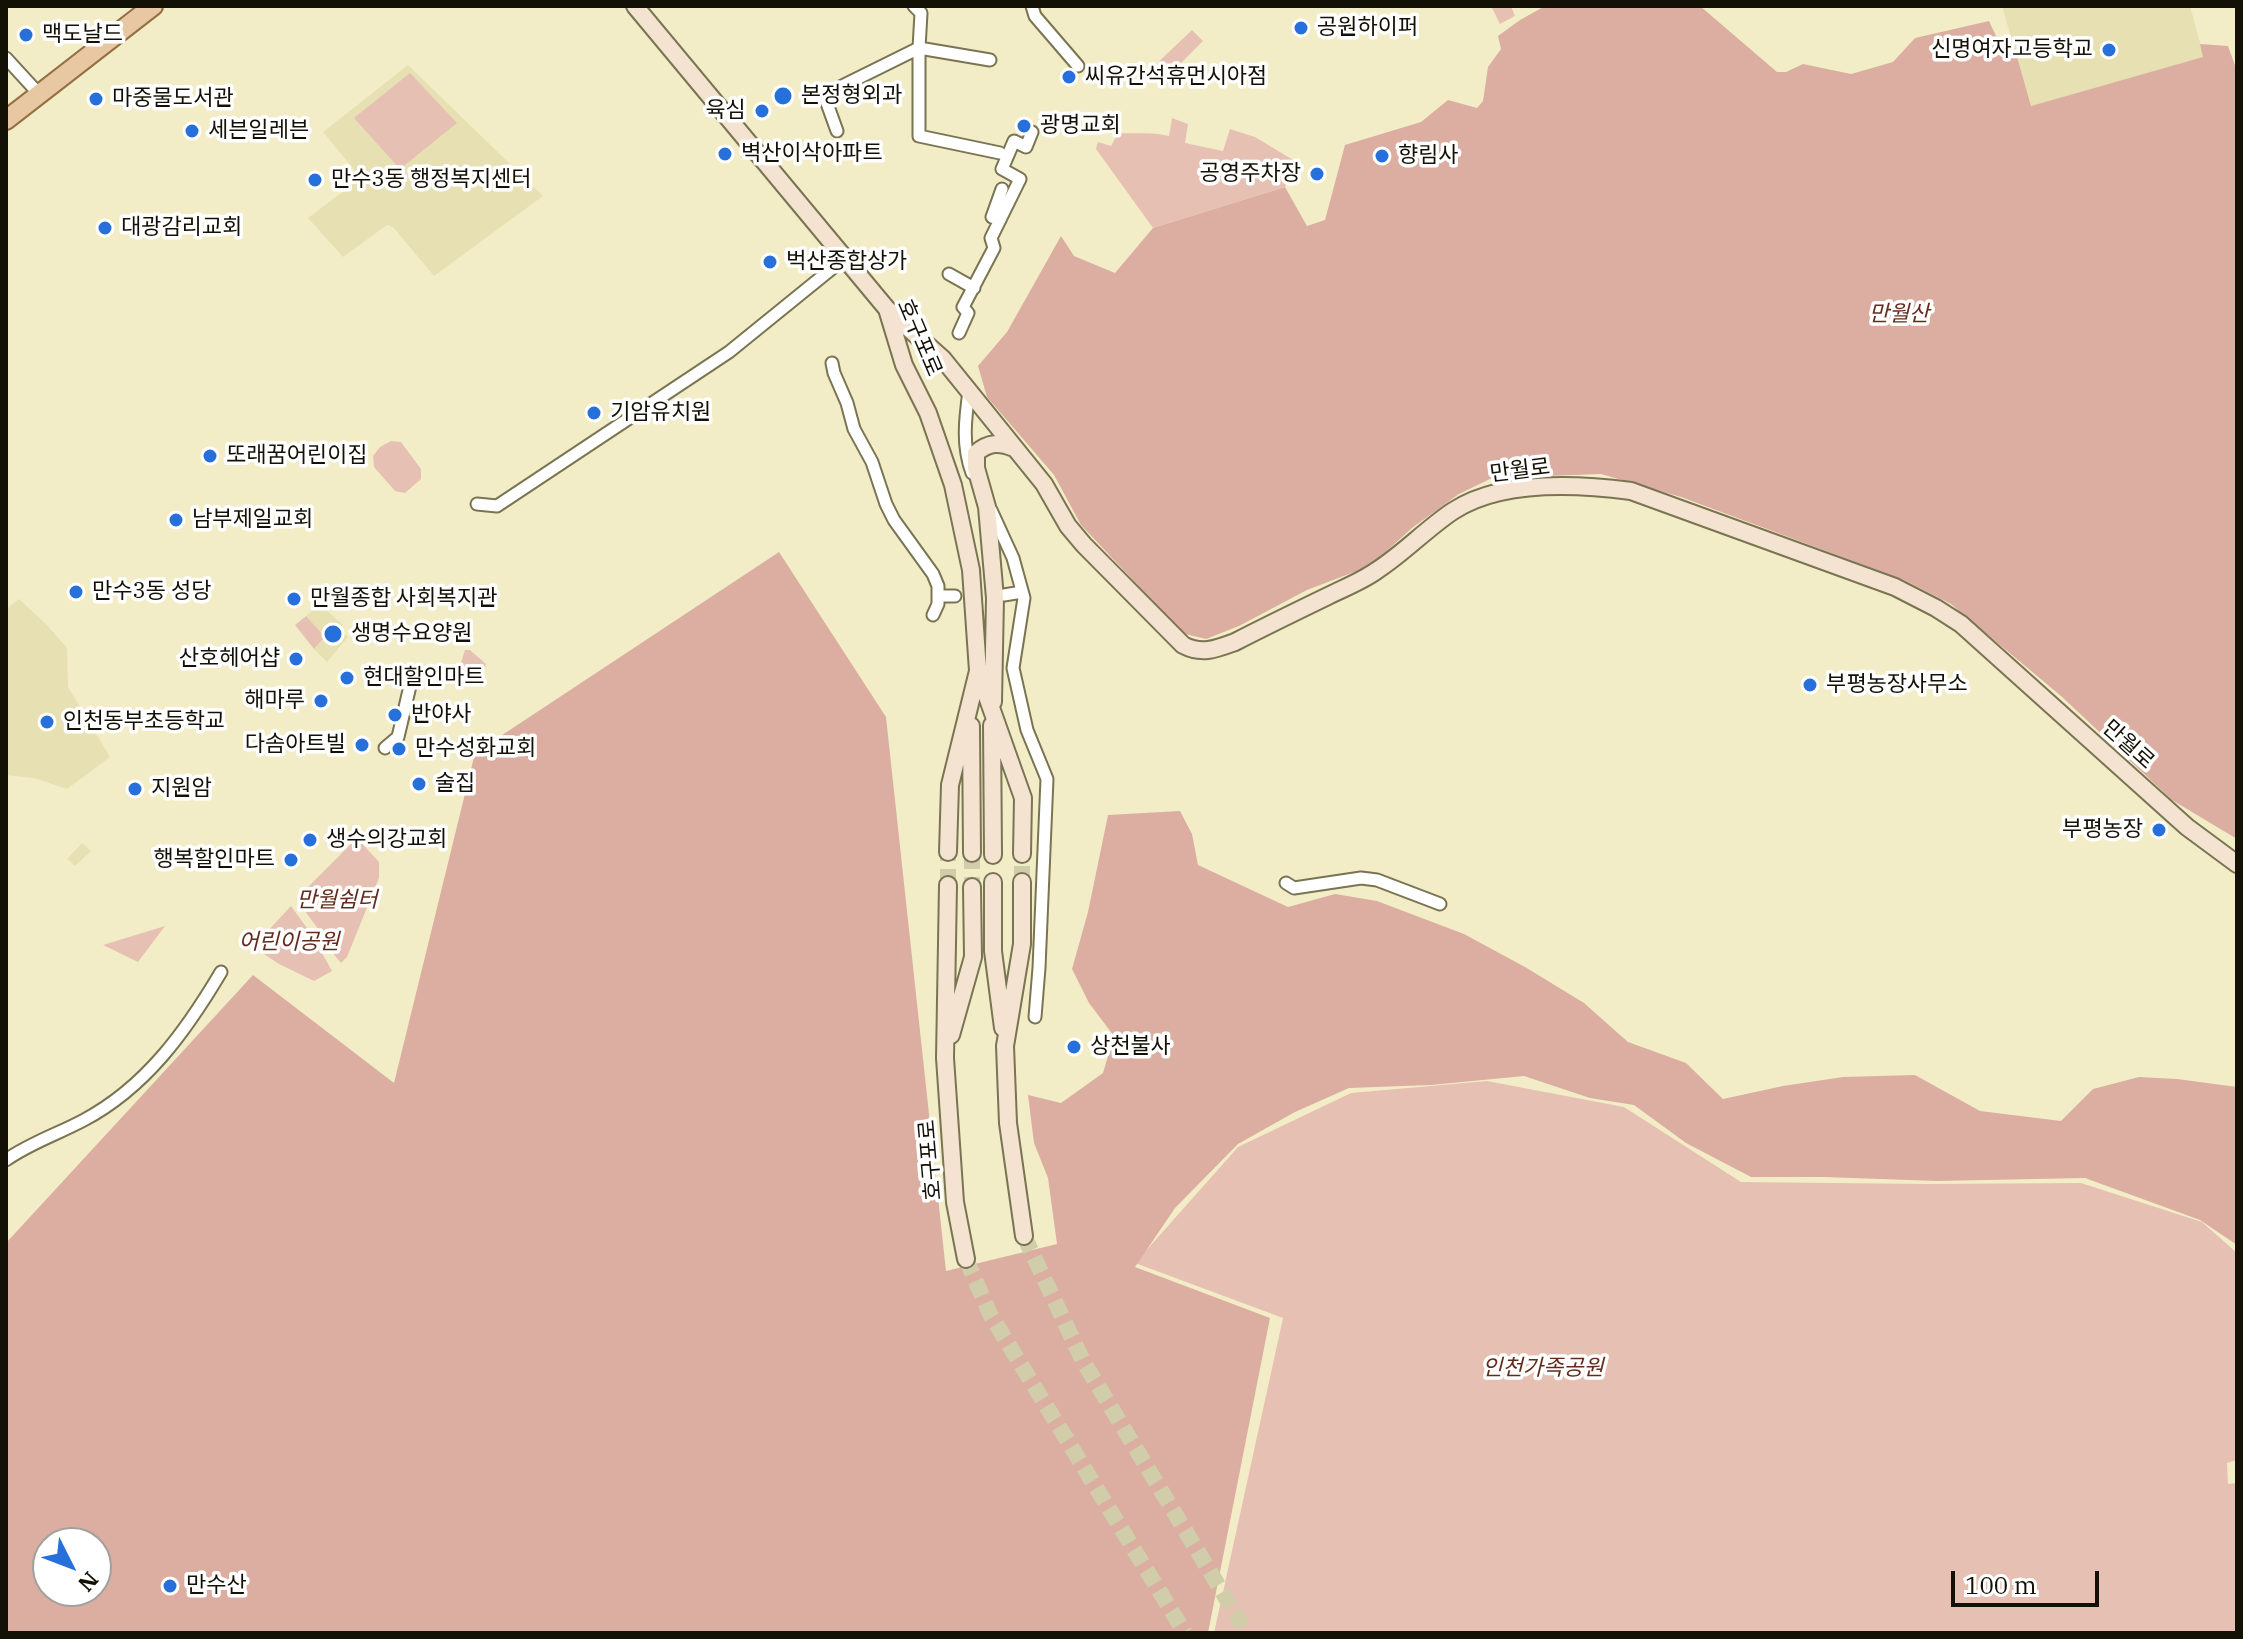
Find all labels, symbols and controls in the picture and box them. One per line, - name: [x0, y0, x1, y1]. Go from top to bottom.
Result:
- place label: 공원하이퍼: [1317, 15, 1418, 41]
- marker: 공원하이퍼: [1292, 19, 1310, 37]
- place label: 맥도날드: [42, 22, 123, 48]
- marker: 맥도날드: [17, 26, 35, 44]
- place label: 신명여자고등학교: [1931, 37, 2093, 63]
- marker: 신명여자고등학교: [2100, 41, 2118, 59]
- place label: 씨유간석휴먼시아점: [1085, 64, 1267, 90]
- marker: 씨유간석휴먼시아점: [1060, 68, 1078, 86]
- place label: 본정형외과: [801, 83, 902, 109]
- marker: 본정형외과: [772, 85, 794, 107]
- place label: 마중물도서관: [112, 86, 233, 112]
- marker: 마중물도서관: [87, 90, 105, 108]
- place label: 육심: [706, 98, 746, 124]
- marker: 육심: [753, 102, 771, 120]
- place label: 광명교회: [1040, 113, 1121, 139]
- marker: 광명교회: [1015, 117, 1033, 135]
- place label: 세븐일레븐: [208, 118, 309, 144]
- marker: 세븐일레븐: [183, 122, 201, 140]
- place label: 벽산이삭아파트: [741, 141, 883, 167]
- place label: 향림사: [1398, 143, 1459, 169]
- marker: 벽산이삭아파트: [716, 145, 734, 163]
- marker: 향림사: [1373, 147, 1391, 165]
- place label: 공영주차장: [1200, 161, 1301, 187]
- marker: 공영주차장: [1308, 165, 1326, 183]
- place label: 만수3동 행정복지센터: [331, 167, 531, 193]
- marker: 만수3동 행정복지센터: [306, 171, 324, 189]
- place label: 대광감리교회: [121, 215, 242, 241]
- marker: 대광감리교회: [96, 219, 114, 237]
- place label: 벅산종합상가: [786, 249, 907, 275]
- marker: 벅산종합상가: [761, 253, 779, 271]
- street label: 호구포로: [891, 296, 947, 380]
- park label: 만월산: [1869, 302, 1929, 328]
- place label: 기암유치원: [610, 400, 711, 426]
- marker: 기암유치원: [585, 404, 603, 422]
- place label: 또래꿈어린이집: [226, 443, 368, 469]
- marker: 또래꿈어린이집: [201, 447, 219, 465]
- street label: 만월로: [1488, 454, 1552, 488]
- place label: 남부제일교회: [192, 507, 313, 533]
- marker: 남부제일교회: [167, 511, 185, 529]
- place label: 만수3동 성당: [92, 579, 212, 605]
- marker: 만수3동 성당: [67, 583, 85, 601]
- place label: 만월종합 사회복지관: [310, 586, 497, 612]
- marker: 만월종합 사회복지관: [285, 590, 303, 608]
- place label: 생명수요양원: [351, 621, 472, 647]
- marker: 생명수요양원: [322, 623, 344, 645]
- place label: 산호헤어샵: [179, 646, 280, 672]
- marker: 산호헤어샵: [287, 650, 305, 668]
- place label: 현대할인마트: [363, 665, 484, 691]
- marker: 현대할인마트: [338, 669, 356, 687]
- place label: 부평농장사무소: [1826, 672, 1968, 698]
- marker: 부평농장사무소: [1801, 676, 1819, 694]
- place label: 해마루: [244, 688, 305, 714]
- marker: 해마루: [312, 692, 330, 710]
- place label: 반야사: [411, 702, 472, 728]
- marker: 반야사: [386, 706, 404, 724]
- place label: 인천동부초등학교: [63, 709, 225, 735]
- marker: 인천동부초등학교: [38, 713, 56, 731]
- street label: 만월로: [2097, 715, 2159, 775]
- place label: 다솜아트빌: [245, 732, 346, 758]
- marker: 다솜아트빌: [353, 736, 371, 754]
- place label: 만수성화교회: [415, 736, 536, 762]
- marker: 만수성화교회: [390, 740, 408, 758]
- place label: 술집: [435, 771, 475, 797]
- marker: 술집: [410, 775, 428, 793]
- place label: 지원암: [151, 776, 212, 802]
- marker: 지원암: [126, 780, 144, 798]
- place label: 부평농장: [2062, 817, 2143, 843]
- marker: 부평농장: [2150, 821, 2168, 839]
- place label: 생수의강교회: [326, 827, 447, 853]
- marker: 생수의강교회: [301, 831, 319, 849]
- place label: 행복할인마트: [154, 847, 275, 873]
- marker: 행복할인마트: [282, 851, 300, 869]
- park label: 만월쉼터: [297, 888, 377, 914]
- park label: 어린이공원: [238, 930, 340, 956]
- place label: 상천불사: [1090, 1034, 1171, 1060]
- marker: 상천불사: [1065, 1038, 1083, 1056]
- street label: 호구포로: [914, 1119, 948, 1201]
- park label: 인천가족공원: [1482, 1356, 1604, 1382]
- north arrow: [32, 1527, 112, 1607]
- scale bar: [1955, 1555, 2103, 1605]
- text: N: [72, 1566, 105, 1598]
- text: 100 m: [1965, 1569, 2037, 1601]
- place label: 만수산: [186, 1573, 247, 1599]
- marker: 만수산: [161, 1577, 179, 1595]

